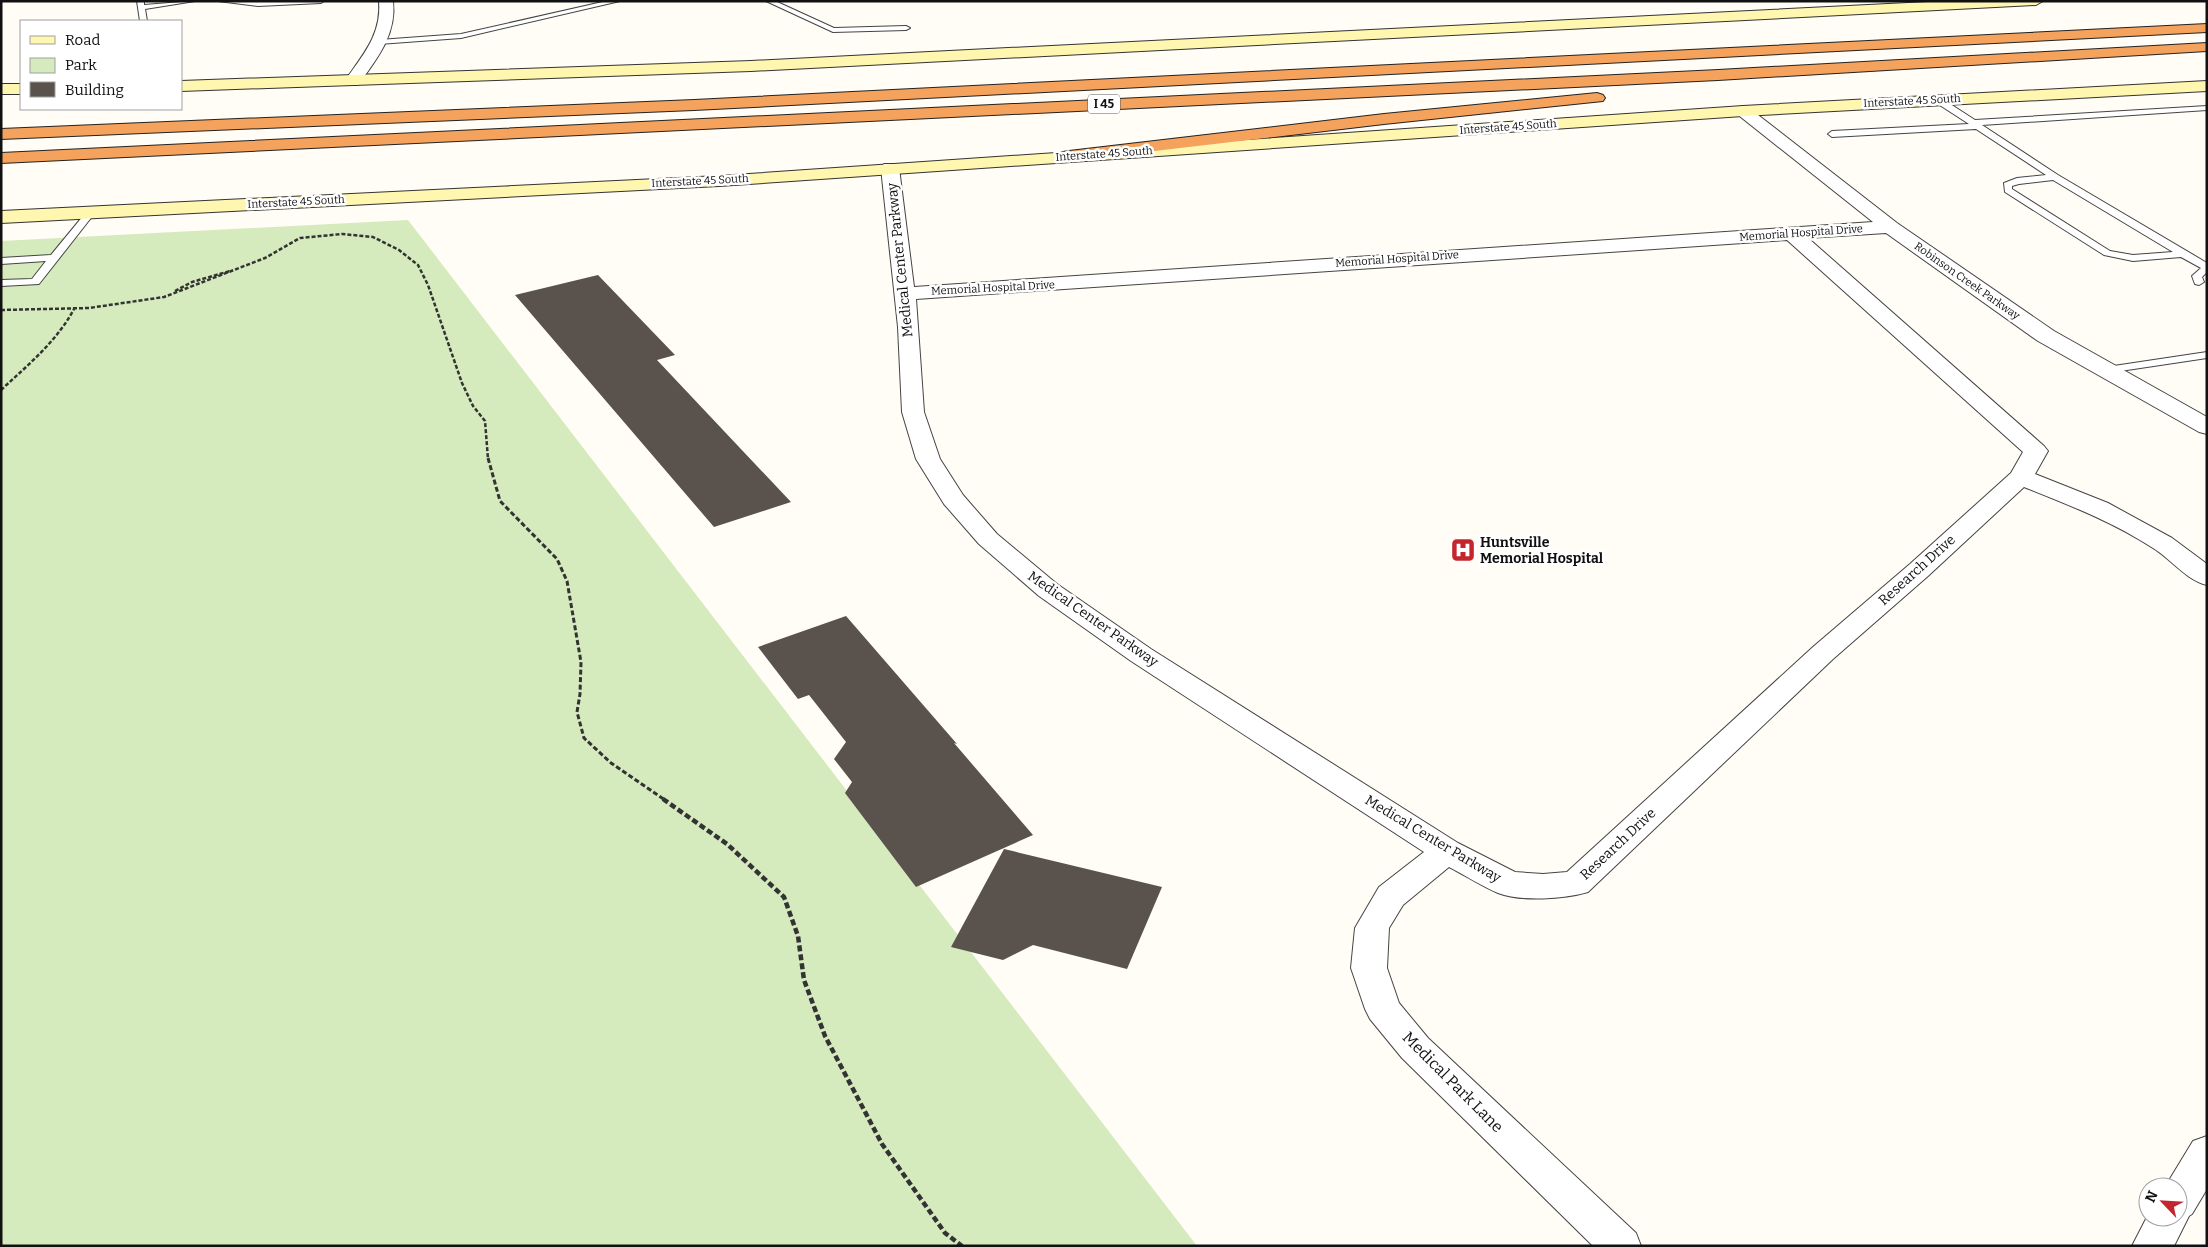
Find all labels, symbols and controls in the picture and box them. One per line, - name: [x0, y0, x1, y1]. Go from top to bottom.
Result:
- legend: [20, 20, 182, 110]
- text: Road: [65, 31, 100, 49]
- text: Park: [65, 56, 97, 74]
- text: Building: [65, 81, 124, 99]
- street label: Interstate 45 South: [1863, 92, 1961, 110]
- road number: I 45: [1088, 95, 1120, 114]
- street label: Interstate 45 South: [1459, 117, 1557, 137]
- street label: Interstate 45 South: [1055, 144, 1153, 164]
- street label: Interstate 45 South: [651, 172, 749, 190]
- street label: Medical Center Parkway: [883, 181, 917, 338]
- street label: Interstate 45 South: [247, 193, 345, 211]
- street label: Memorial Hospital Drive: [1739, 222, 1863, 244]
- street label: Robinson Creek Parkway: [1912, 240, 2022, 322]
- street label: Memorial Hospital Drive: [1335, 248, 1459, 270]
- street label: Memorial Hospital Drive: [931, 278, 1055, 298]
- street label: Research Drive: [1875, 531, 1959, 609]
- place label: Huntsville Memorial Hospital: [1480, 534, 1604, 567]
- hospital icon: Huntsville Memorial Hospital: [1450, 537, 1476, 563]
- street label: Medical Center Parkway: [1024, 567, 1162, 671]
- street label: Medical Center Parkway: [1362, 792, 1504, 887]
- street label: Research Drive: [1577, 805, 1659, 883]
- street label: Medical Park Lane: [1399, 1028, 1507, 1136]
- north arrow: [2138, 1177, 2188, 1227]
- text: N: [2142, 1188, 2162, 1205]

